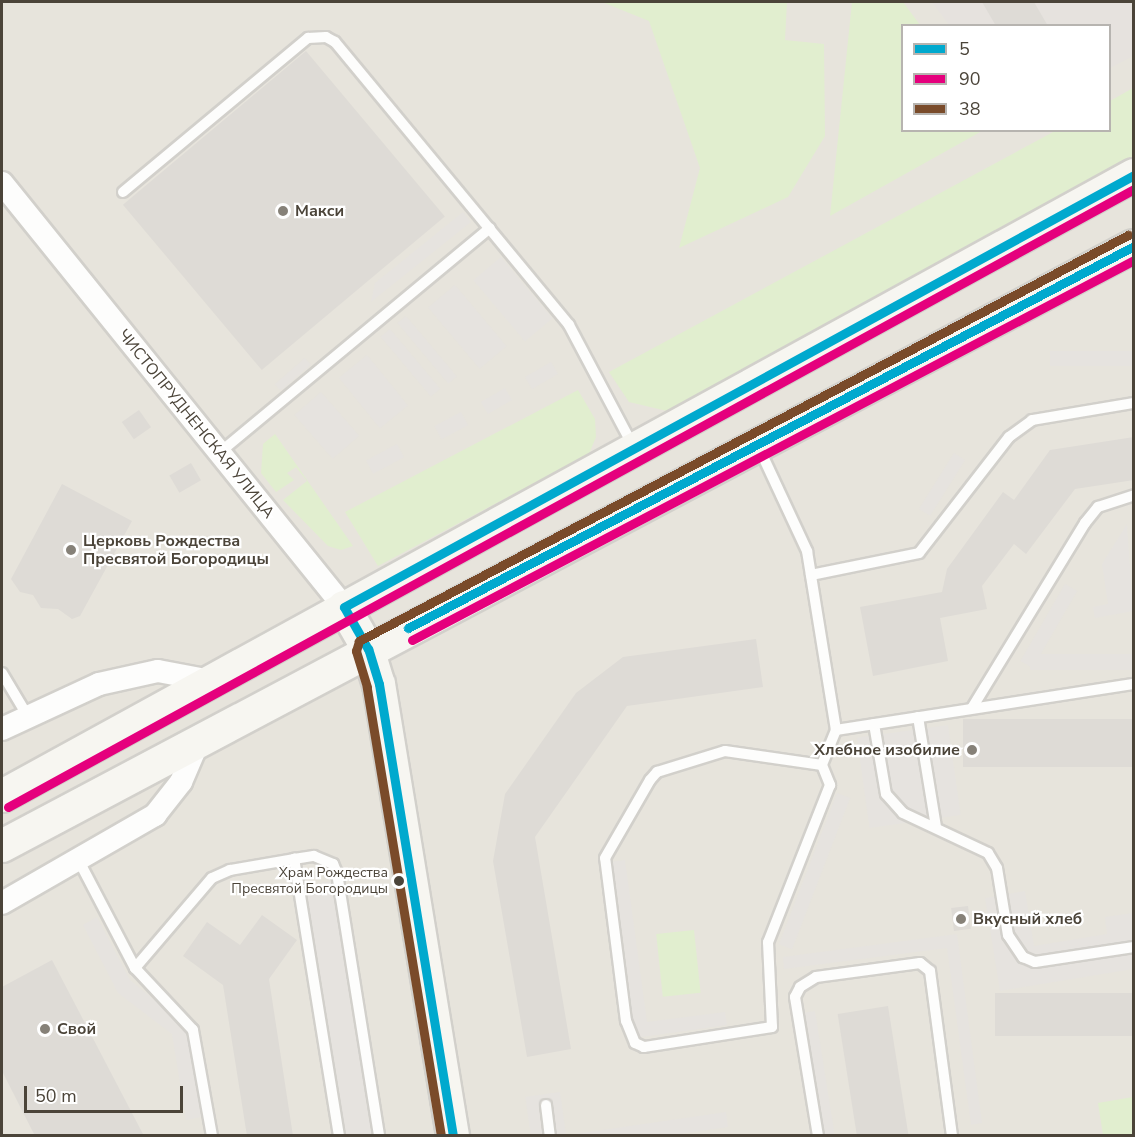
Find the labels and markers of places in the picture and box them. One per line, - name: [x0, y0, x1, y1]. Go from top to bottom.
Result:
- place label: Макси: [295, 201, 344, 221]
- marker: Макси: [276, 204, 290, 218]
- place label: Церковь Рождества Пресвятой Богородицы: [83, 531, 269, 569]
- marker: Церковь Рождества Пресвятой Богородицы: [64, 543, 78, 557]
- place label: Хлебное изобилие: [814, 740, 960, 760]
- marker: Хлебное изобилие: [965, 743, 979, 757]
- place label: Храм Рождества Пресвятой Богородицы: [231, 865, 388, 898]
- marker: Храм Рождества Пресвятой Богородицы: [393, 875, 405, 887]
- place label: Вкусный хлеб: [973, 909, 1082, 929]
- marker: Вкусный хлеб: [954, 912, 968, 926]
- place label: Свой: [57, 1019, 96, 1039]
- marker: Свой: [38, 1022, 52, 1036]

